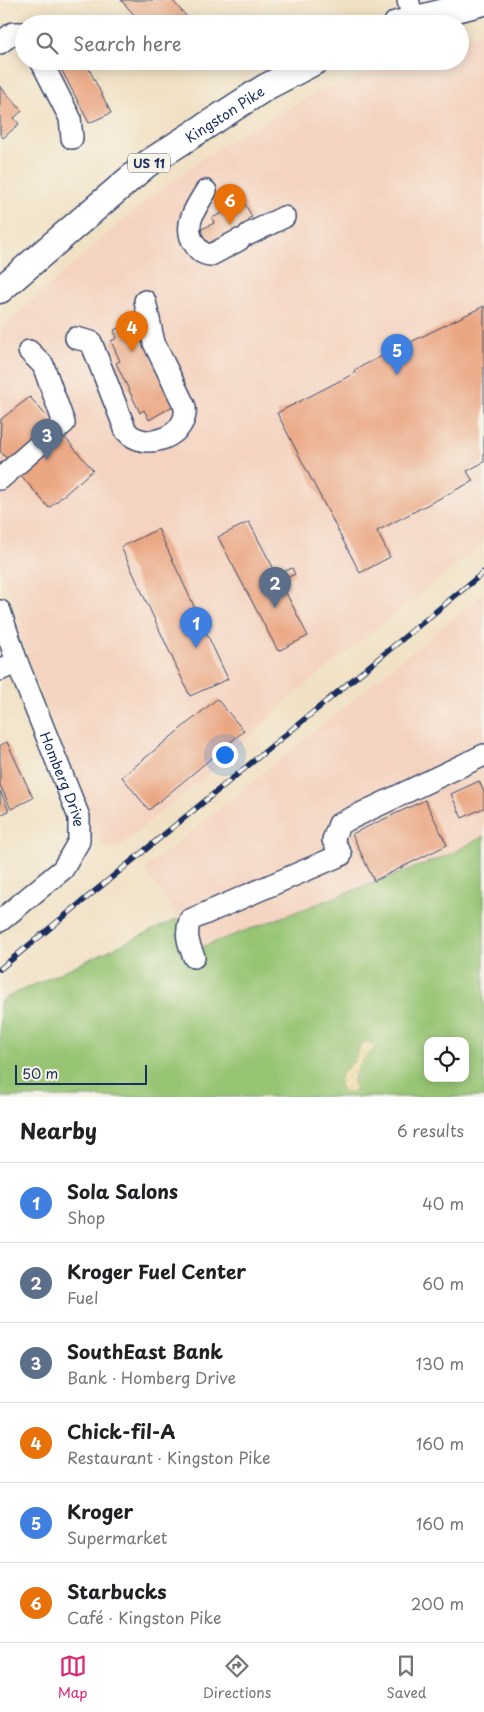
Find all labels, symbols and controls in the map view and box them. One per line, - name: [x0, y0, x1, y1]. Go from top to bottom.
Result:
- search box: [15, 15, 469, 70]
- icon: search: [33, 29, 61, 57]
- text: Search here: [73, 29, 182, 57]
- street label: Kingston Pike: [181, 80, 268, 147]
- road number: US 11: [128, 154, 170, 172]
- pin: 6: [214, 184, 246, 225]
- pin: 4: [116, 311, 148, 352]
- pin: 5: [381, 334, 413, 375]
- pin: 3: [31, 419, 63, 460]
- pin: 2: [259, 567, 291, 608]
- pin: 1: [180, 607, 212, 648]
- street label: Homberg Drive: [35, 728, 90, 827]
- your location: [212, 742, 238, 768]
- map controls: [424, 1037, 469, 1082]
- button: locate: [424, 1037, 469, 1082]
- scale bar: [15, 1062, 148, 1085]
- text: 50 m: [22, 1063, 58, 1084]
- text: Nearby: [20, 1114, 97, 1146]
- text: 6 results: [397, 1118, 464, 1142]
- text: Sola Salons: [67, 1177, 178, 1205]
- text: 1: [32, 1191, 40, 1215]
- text: 40 m: [422, 1191, 464, 1215]
- text: Shop: [67, 1205, 105, 1229]
- text: Kroger Fuel Center: [67, 1257, 246, 1285]
- text: 2: [30, 1271, 42, 1295]
- text: 60 m: [422, 1271, 464, 1295]
- text: Fuel: [67, 1285, 98, 1309]
- text: SouthEast Bank: [67, 1337, 223, 1365]
- text: 3: [31, 1351, 41, 1375]
- text: 130 m: [416, 1351, 464, 1375]
- text: Bank · Homberg Drive: [67, 1365, 236, 1389]
- text: Chick-fil-A: [67, 1417, 175, 1445]
- text: 4: [31, 1431, 41, 1455]
- text: 160 m: [416, 1431, 464, 1455]
- text: Restaurant · Kingston Pike: [67, 1445, 270, 1469]
- text: Kroger: [67, 1497, 133, 1525]
- text: 5: [31, 1511, 41, 1535]
- text: 160 m: [416, 1511, 464, 1535]
- text: Supermarket: [67, 1525, 167, 1549]
- text: Starbucks: [67, 1577, 167, 1605]
- text: 6: [30, 1591, 42, 1615]
- text: 200 m: [411, 1591, 464, 1615]
- text: Café · Kingston Pike: [67, 1605, 221, 1629]
- tab: Map: [58, 1652, 88, 1703]
- tab: Directions: [203, 1652, 271, 1703]
- tab: Saved: [387, 1652, 426, 1703]

